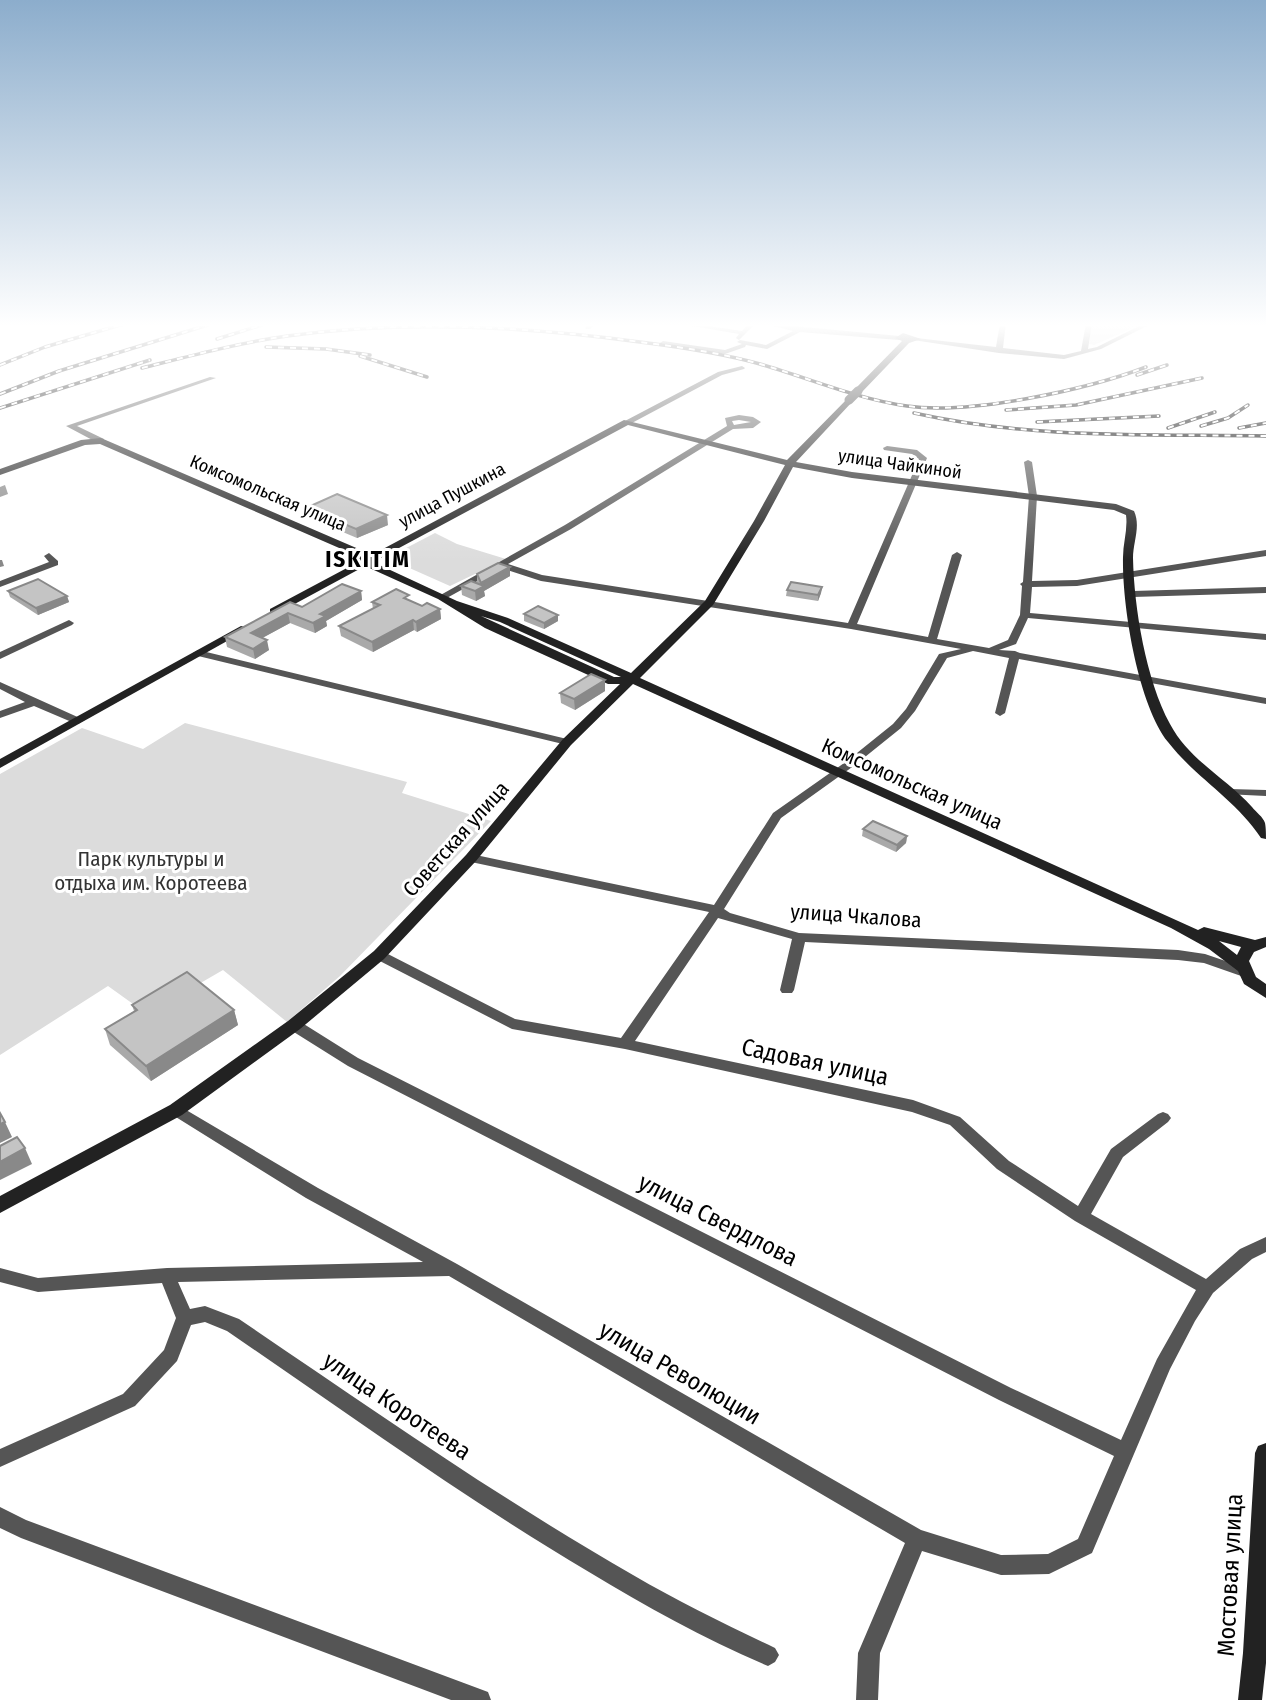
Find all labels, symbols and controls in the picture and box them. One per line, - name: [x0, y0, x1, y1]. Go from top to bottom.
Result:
- street label: улица Чайкиной: [837, 444, 963, 484]
- street label: Комсомольская улица: [187, 450, 349, 536]
- street label: улица Пушкина: [395, 458, 509, 532]
- district label: ISKITIM: [325, 545, 411, 573]
- street label: Комсомольская улица: [818, 732, 1006, 836]
- street label: Советская улица: [397, 776, 515, 902]
- park label: Парк культуры и отдыха им. Коротеева: [54, 846, 248, 896]
- street label: улица Чкалова: [790, 898, 922, 934]
- street label: Садовая улица: [739, 1033, 891, 1091]
- street label: улица Свердлова: [634, 1168, 802, 1272]
- street label: улица Революции: [594, 1315, 766, 1431]
- street label: улица Коротеева: [318, 1346, 476, 1466]
- street label: Мостовая улица: [1212, 1493, 1248, 1657]

